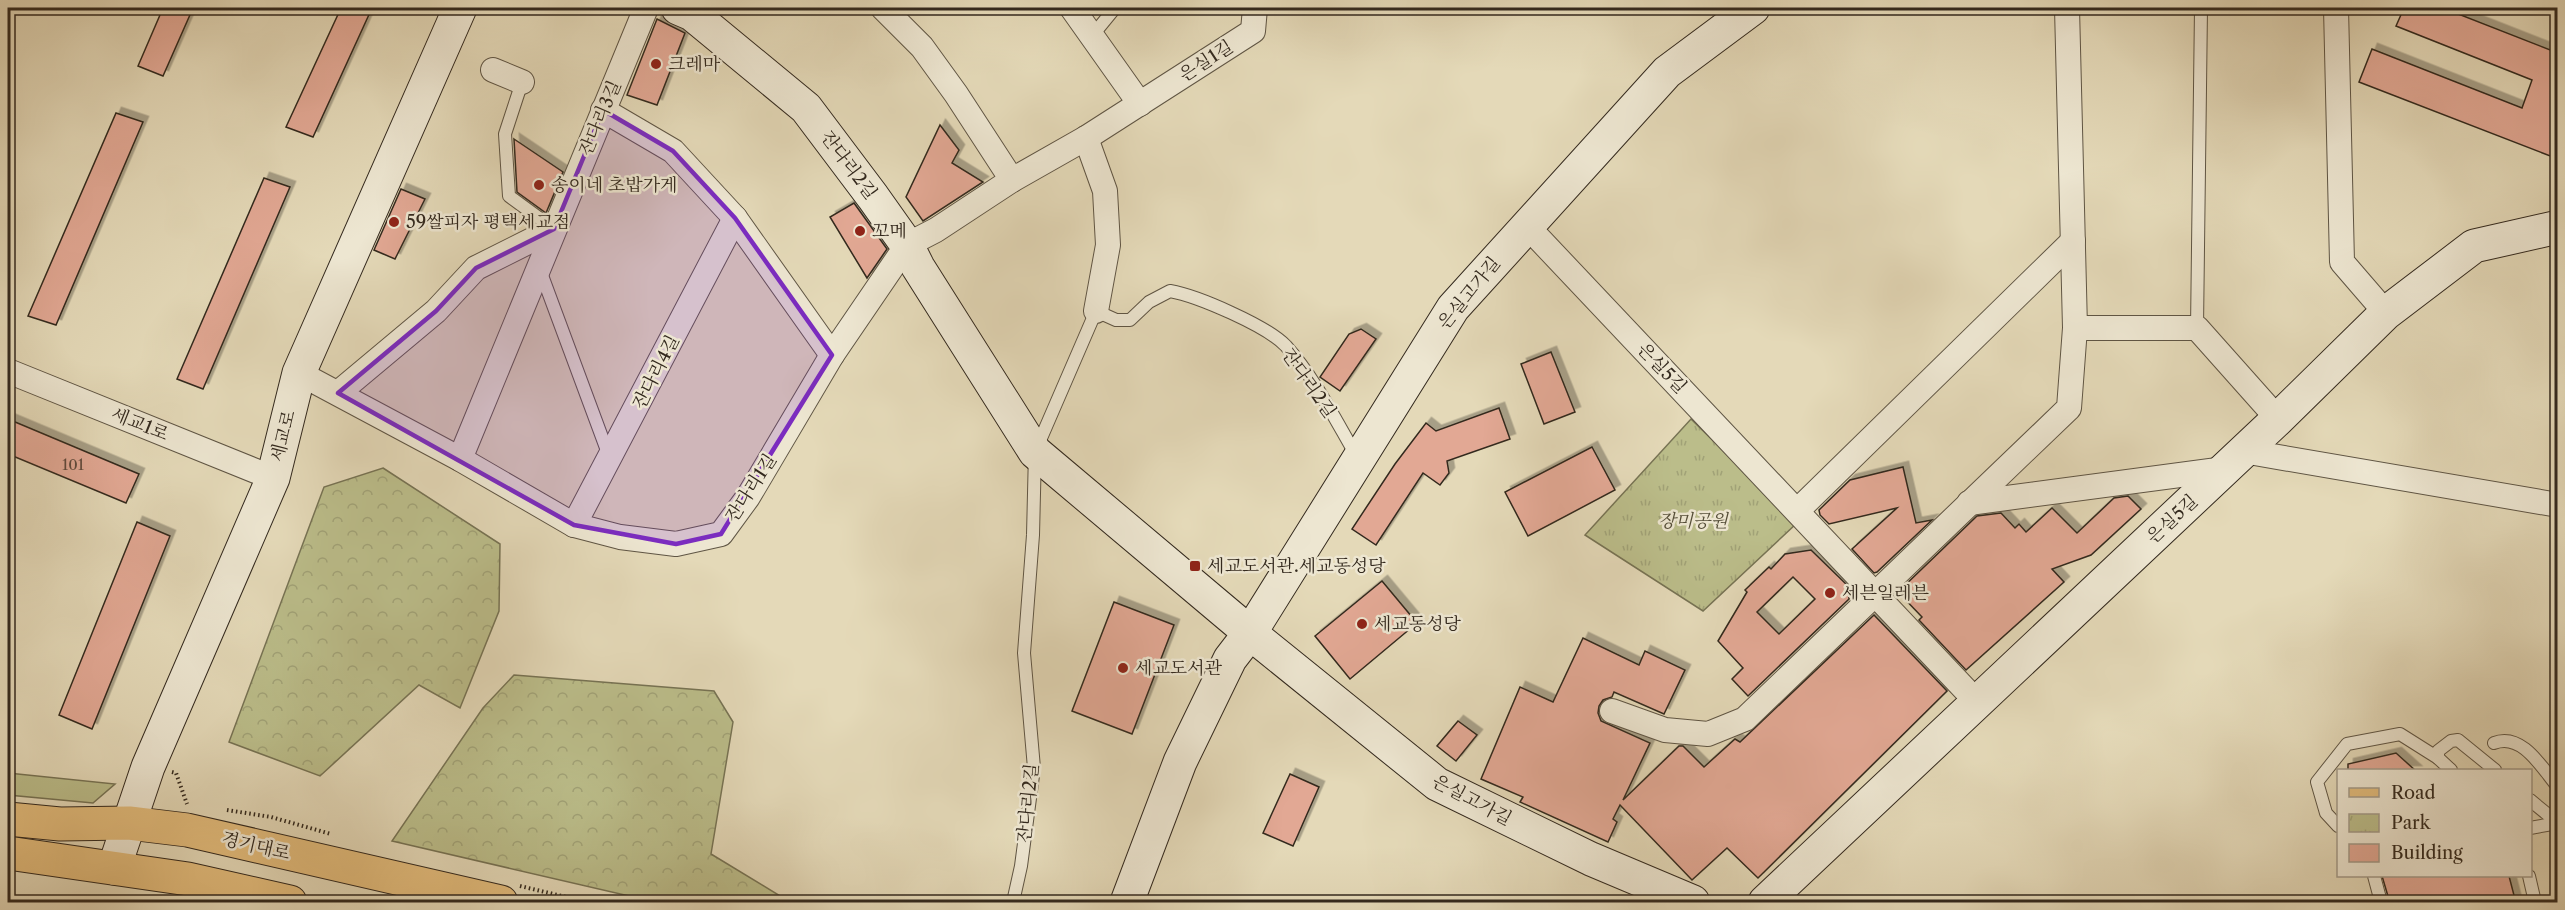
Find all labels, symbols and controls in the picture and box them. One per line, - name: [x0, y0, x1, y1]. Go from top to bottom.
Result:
- street label: 은실1길: [1175, 36, 1237, 86]
- place label: 크레마: [668, 53, 721, 75]
- marker: 크레마: [649, 57, 663, 71]
- street label: 잔다리3길: [574, 77, 626, 159]
- street label: 잔다리2길: [816, 126, 882, 204]
- place label: 송이네 초밥가게: [551, 174, 678, 196]
- marker: 송이네 초밥가게: [532, 178, 546, 192]
- place label: 59쌀피자 평택세교점: [406, 211, 570, 233]
- marker: 59쌀피자 평택세교점: [387, 215, 401, 229]
- place label: 꼬메: [872, 220, 907, 242]
- marker: 꼬메: [853, 224, 867, 238]
- street label: 은실고가길: [1433, 252, 1505, 334]
- street label: 잔다리4길: [628, 331, 684, 413]
- street label: 은실5길: [1633, 338, 1691, 398]
- street label: 잔다리2길: [1277, 344, 1341, 422]
- street label: 세교1로: [108, 403, 172, 445]
- street label: 세교로: [266, 408, 300, 464]
- street label: 잔다리1길: [721, 450, 781, 526]
- house number: 101: [62, 455, 85, 474]
- street label: 은실5길: [2142, 490, 2202, 548]
- park label: 장미공원: [1658, 510, 1729, 532]
- place label: 세교도서관.세교동성당: [1207, 555, 1386, 577]
- marker: 세교도서관.세교동성당: [1188, 559, 1202, 573]
- place label: 세븐일레븐: [1842, 582, 1930, 604]
- marker: 세븐일레븐: [1823, 586, 1837, 600]
- place label: 세교동성당: [1374, 613, 1462, 635]
- marker: 세교동성당: [1355, 617, 1369, 631]
- place label: 세교도서관: [1135, 657, 1223, 679]
- marker: 세교도서관: [1116, 661, 1130, 675]
- street label: 잔다리2길: [1013, 762, 1043, 844]
- legend: [2337, 769, 2532, 877]
- street label: 은실고가길: [1428, 770, 1516, 830]
- text: Road: [2391, 782, 2436, 804]
- text: Park: [2391, 812, 2432, 834]
- street label: 경기대로: [220, 827, 292, 865]
- text: Building: [2391, 842, 2463, 864]

